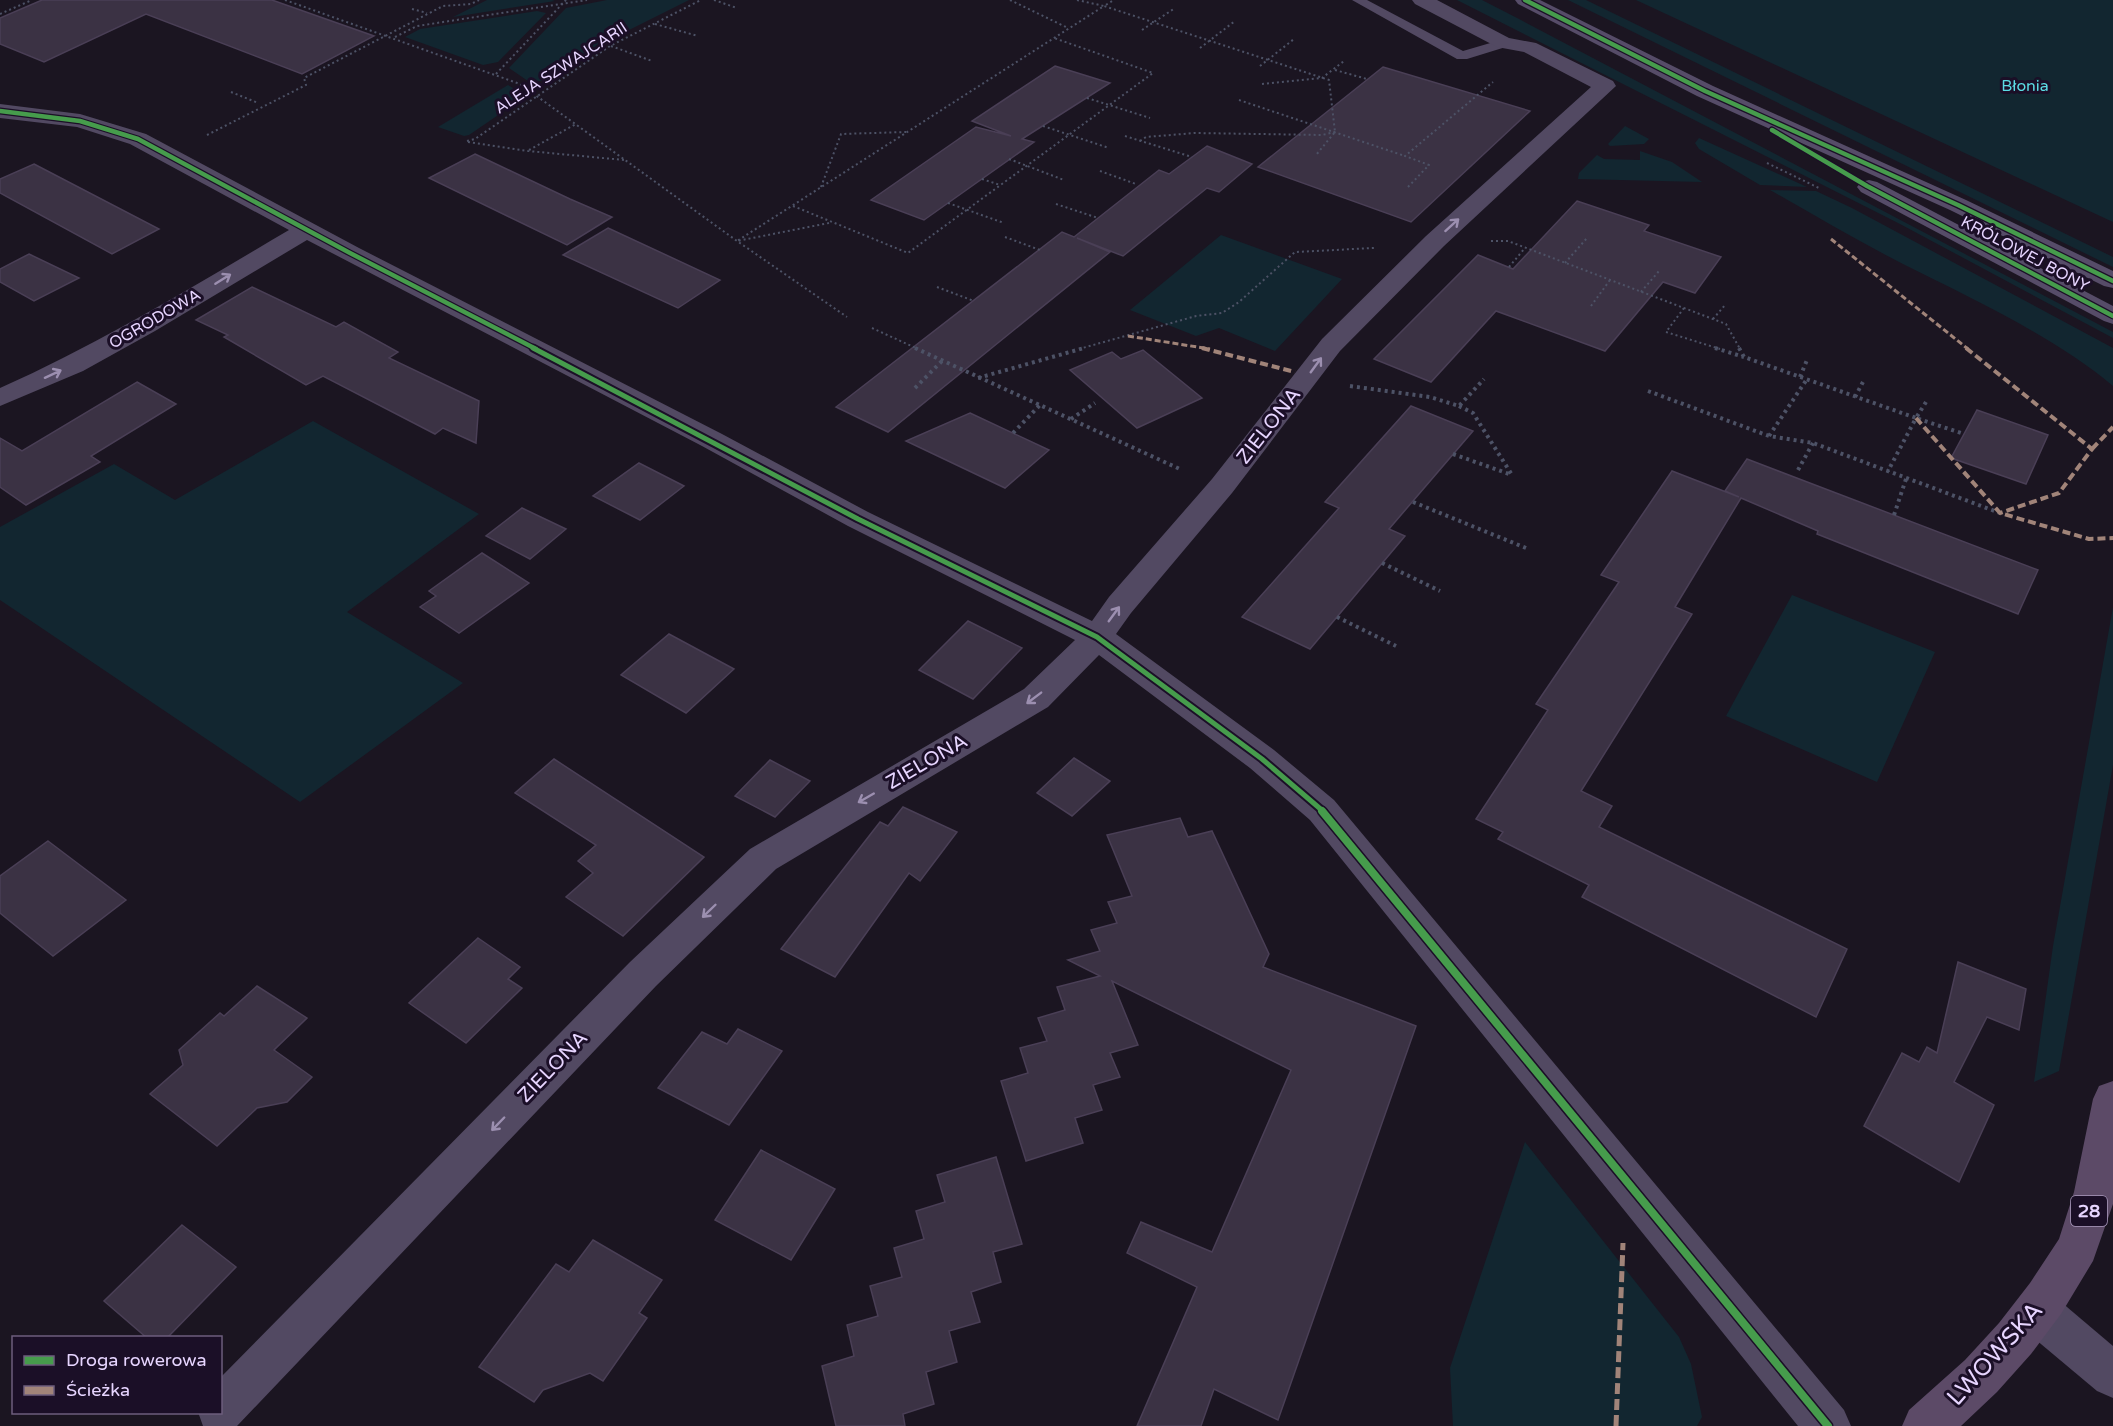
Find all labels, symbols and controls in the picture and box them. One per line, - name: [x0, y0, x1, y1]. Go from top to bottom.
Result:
- street label: ALEJA SZWAJCARII: [491, 18, 631, 118]
- park label: Błonia: [2001, 76, 2049, 96]
- street label: KRÓLOWEJ BONY: [1957, 212, 2093, 296]
- one-way arrow: [1445, 218, 1460, 232]
- one-way arrow: [214, 272, 231, 284]
- street label: OGRODOWA: [106, 285, 204, 353]
- one-way arrow: [1310, 357, 1323, 373]
- one-way arrow: [44, 368, 62, 380]
- street label: ZIELONA: [1232, 383, 1306, 469]
- one-way arrow: [1108, 606, 1120, 622]
- one-way arrow: [1026, 691, 1042, 704]
- street label: ZIELONA: [882, 729, 972, 795]
- one-way arrow: [858, 792, 875, 804]
- one-way arrow: [701, 903, 716, 918]
- street label: ZIELONA: [513, 1026, 593, 1108]
- one-way arrow: [491, 1116, 505, 1131]
- road number: 28: [2071, 1196, 2107, 1226]
- street label: LWOWSKA: [1941, 1296, 2049, 1412]
- legend: [12, 1336, 222, 1414]
- text: Droga rowerowa: [66, 1349, 207, 1371]
- text: Ścieżka: [66, 1379, 130, 1401]

